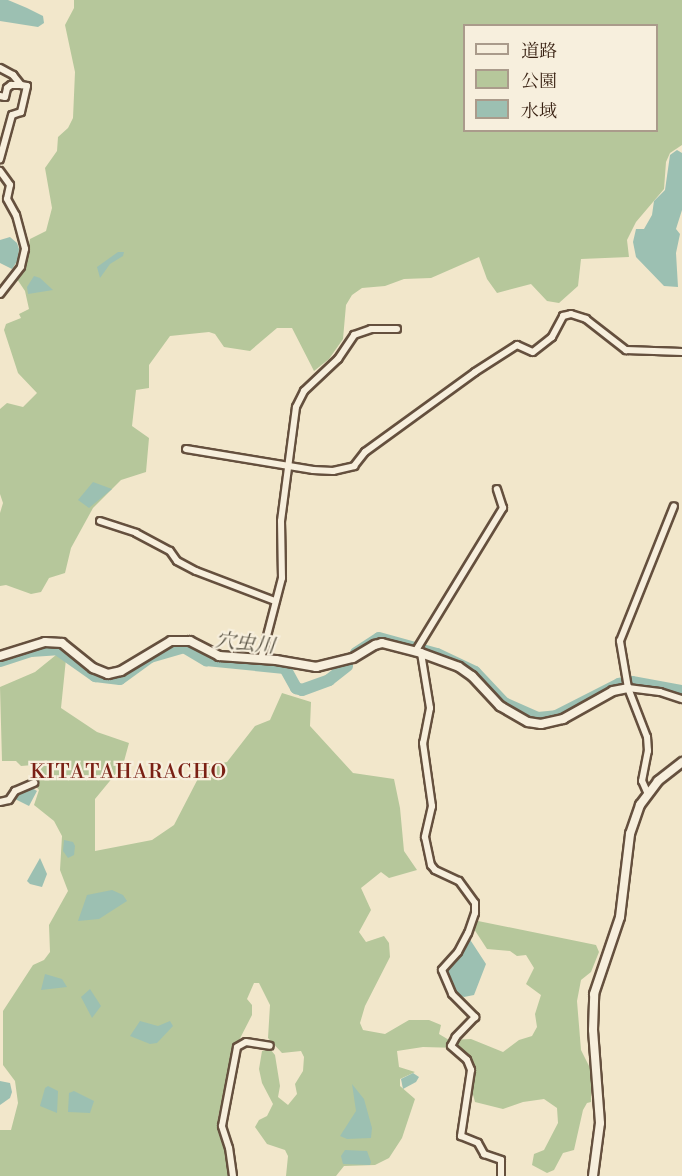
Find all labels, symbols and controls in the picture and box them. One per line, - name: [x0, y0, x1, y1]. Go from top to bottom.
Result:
- legend: [463, 24, 658, 132]
- text: 道路: [521, 40, 557, 63]
- text: 公園: [521, 70, 557, 93]
- text: 水域: [521, 100, 557, 123]
- water label: 穴虫川: [214, 629, 276, 659]
- district label: KITATAHARACHO: [30, 760, 228, 784]

